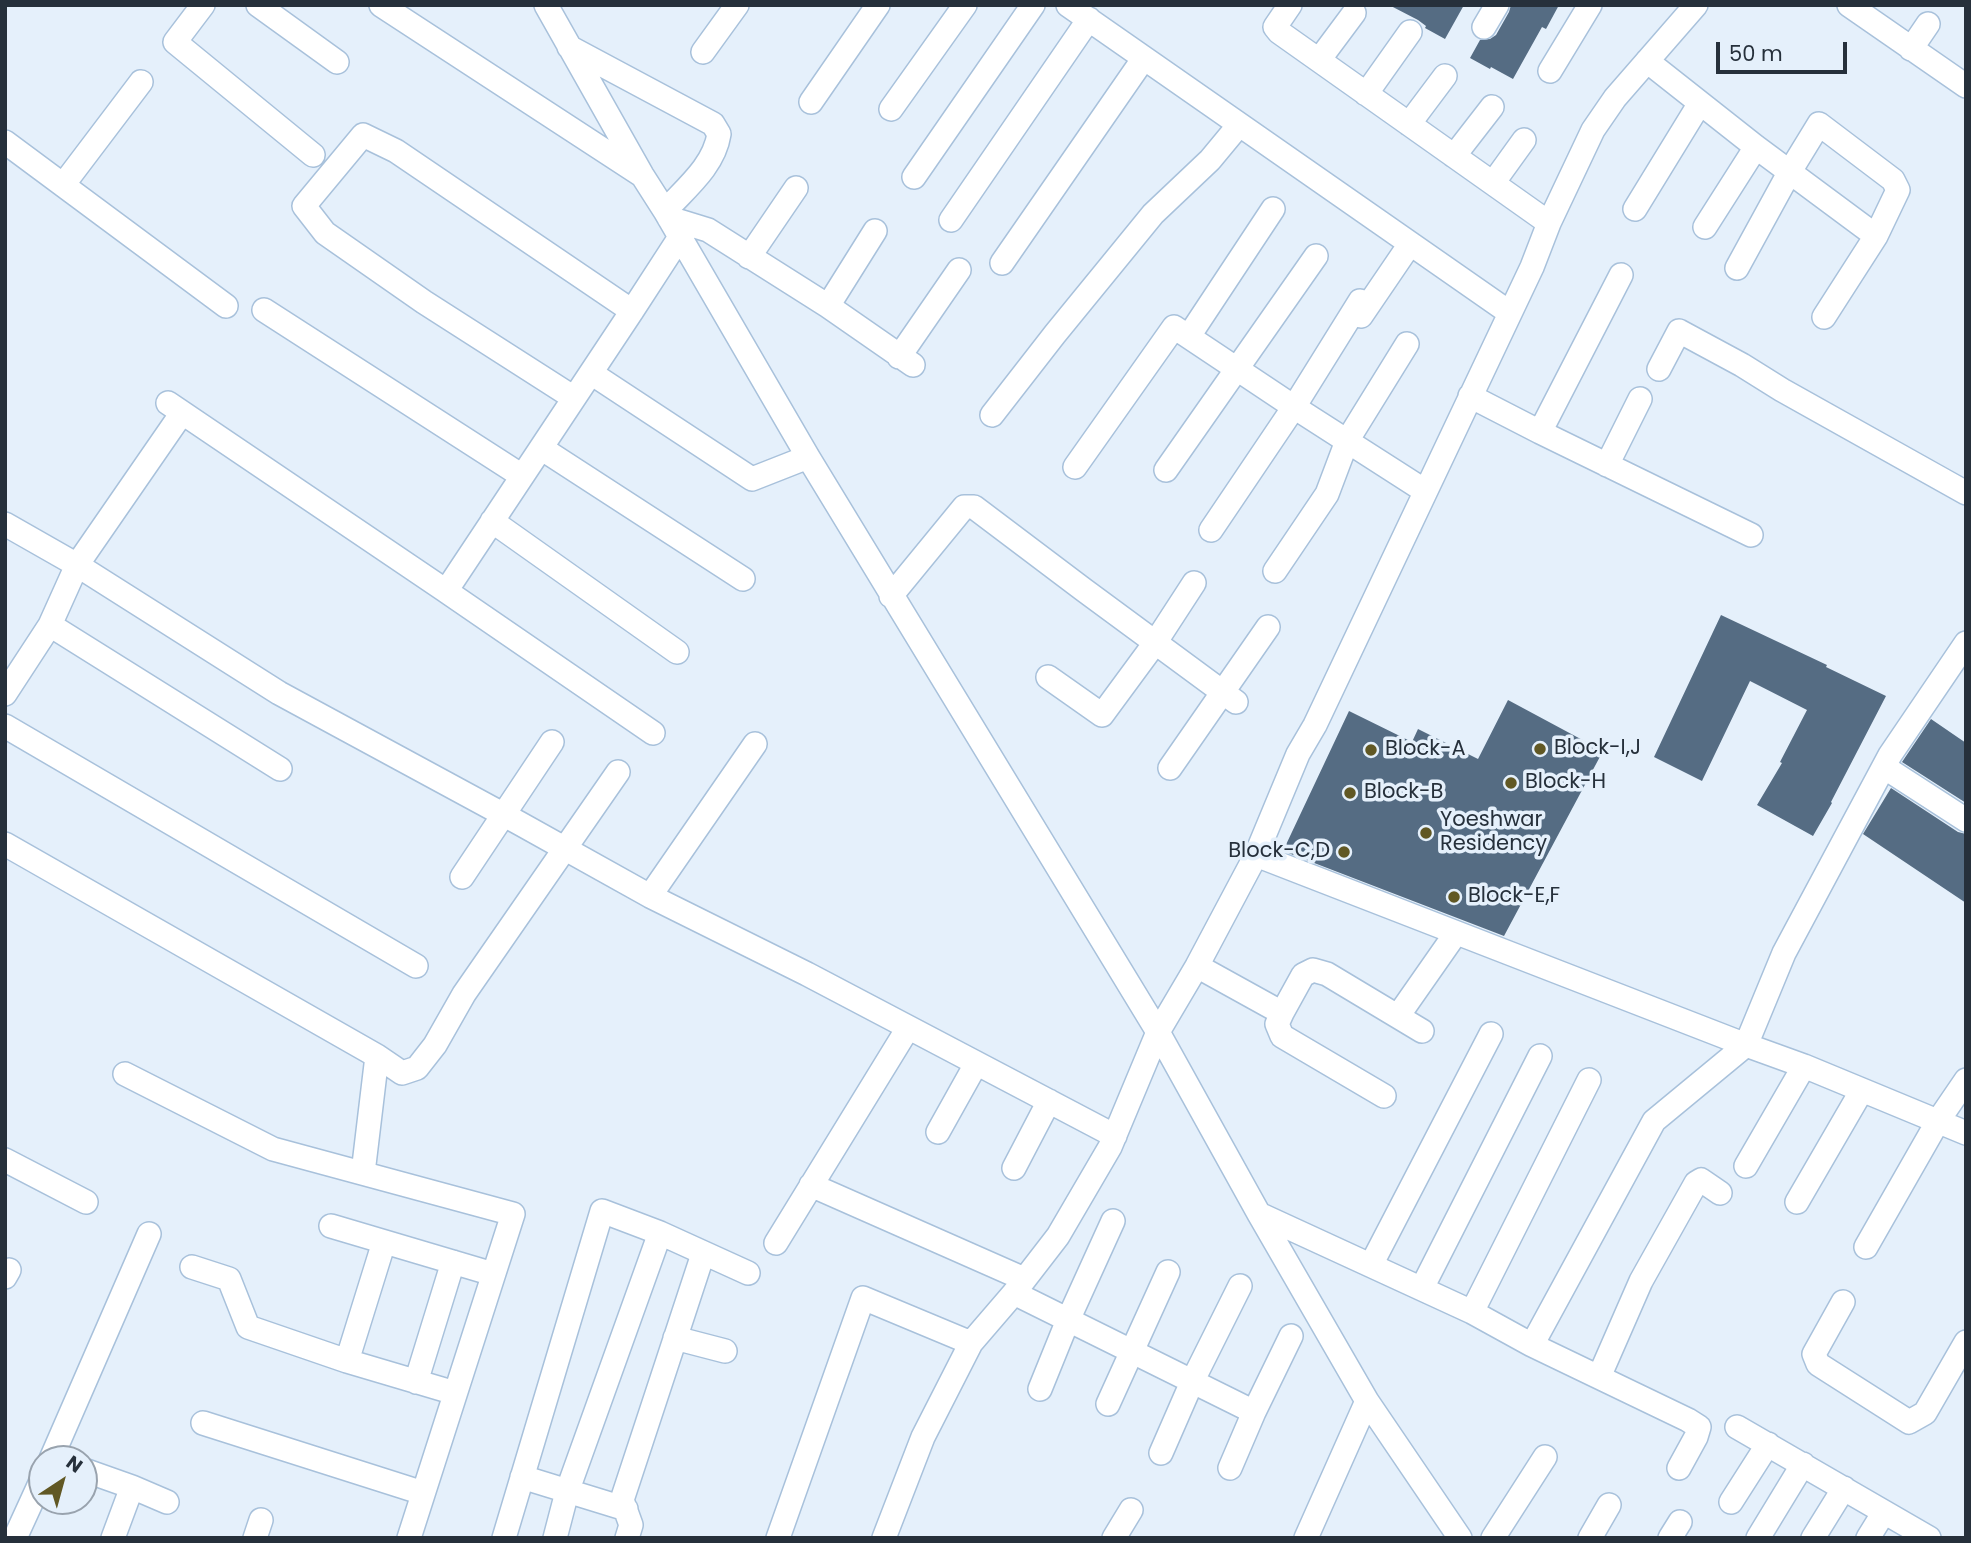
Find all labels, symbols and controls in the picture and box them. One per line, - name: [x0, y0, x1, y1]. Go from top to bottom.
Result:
- scale bar: [1719, 28, 1850, 72]
- text: 50 m: [1729, 39, 1783, 68]
- place label: Block-I,J: [1554, 736, 1641, 762]
- place label: Block-A: [1385, 737, 1466, 763]
- marker: Block-I,J: [1532, 741, 1548, 757]
- marker: Block-A: [1363, 742, 1379, 758]
- place label: Block-H: [1525, 770, 1606, 796]
- marker: Block-H: [1503, 775, 1519, 791]
- place label: Block-B: [1364, 780, 1443, 806]
- marker: Block-B: [1342, 785, 1358, 801]
- place label: Yoeshwar Residency: [1440, 808, 1547, 858]
- marker: Yoeshwar Residency: [1418, 825, 1434, 841]
- place label: Block-C,D: [1228, 839, 1330, 865]
- marker: Block-C,D: [1336, 844, 1352, 860]
- place label: Block-E,F: [1468, 884, 1560, 910]
- marker: Block-E,F: [1446, 889, 1462, 905]
- north arrow: [28, 1445, 98, 1515]
- text: N: [61, 1449, 88, 1479]

